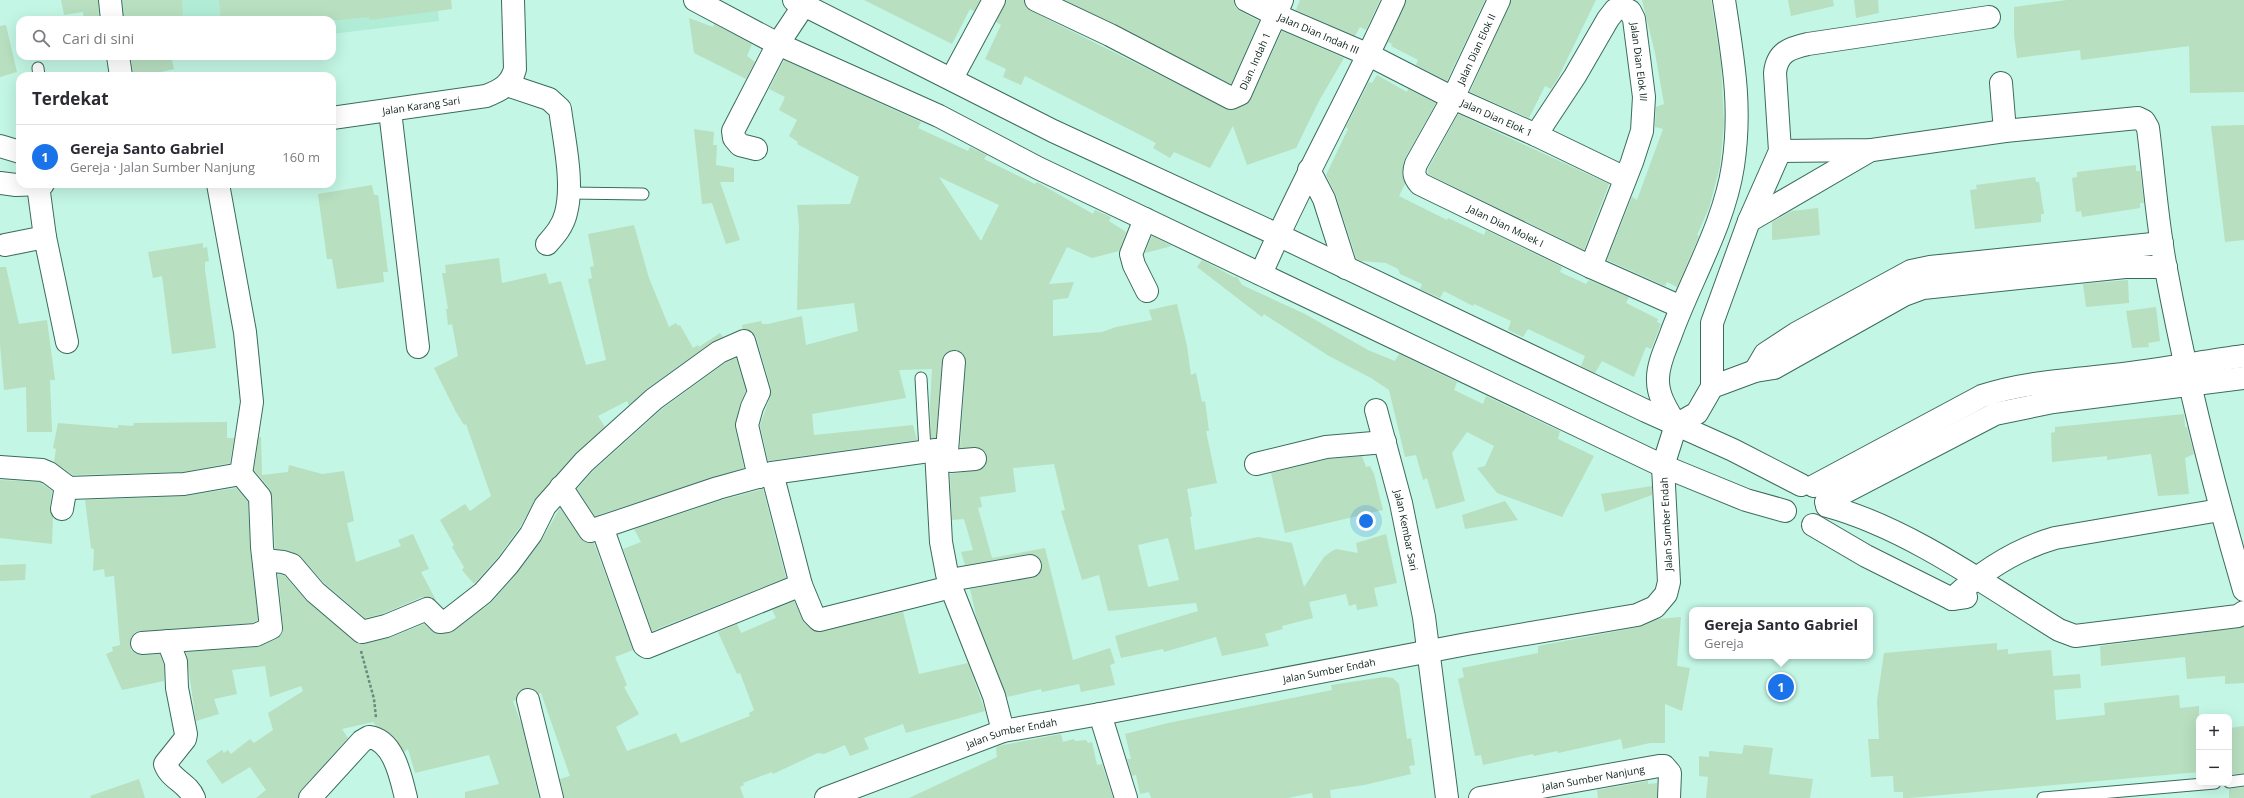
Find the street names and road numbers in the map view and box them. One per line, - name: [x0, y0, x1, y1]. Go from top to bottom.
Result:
- street label: Jalan Dian Indah III: [1275, 9, 1361, 57]
- street label: Jalan Dian Elok II: [1453, 11, 1499, 88]
- street label: Jalan Dian Elok III: [1627, 21, 1651, 102]
- street label: Dian. Indah 1: [1236, 30, 1274, 92]
- street label: Jalan Karang Sari: [380, 93, 461, 118]
- street label: Jalan Dian Elok 1: [1458, 95, 1535, 140]
- street label: Jalan Dian Molek I: [1464, 201, 1546, 250]
- street label: Jalan Sumber Endah: [1657, 477, 1675, 572]
- street label: Jalan Kembar Sari: [1391, 487, 1421, 572]
- street label: Jalan Sumber Endah: [1281, 655, 1377, 686]
- street label: Jalan Sumber Endah: [963, 715, 1058, 752]
- street label: Jalan Sumber Nanjung: [1540, 762, 1646, 794]

